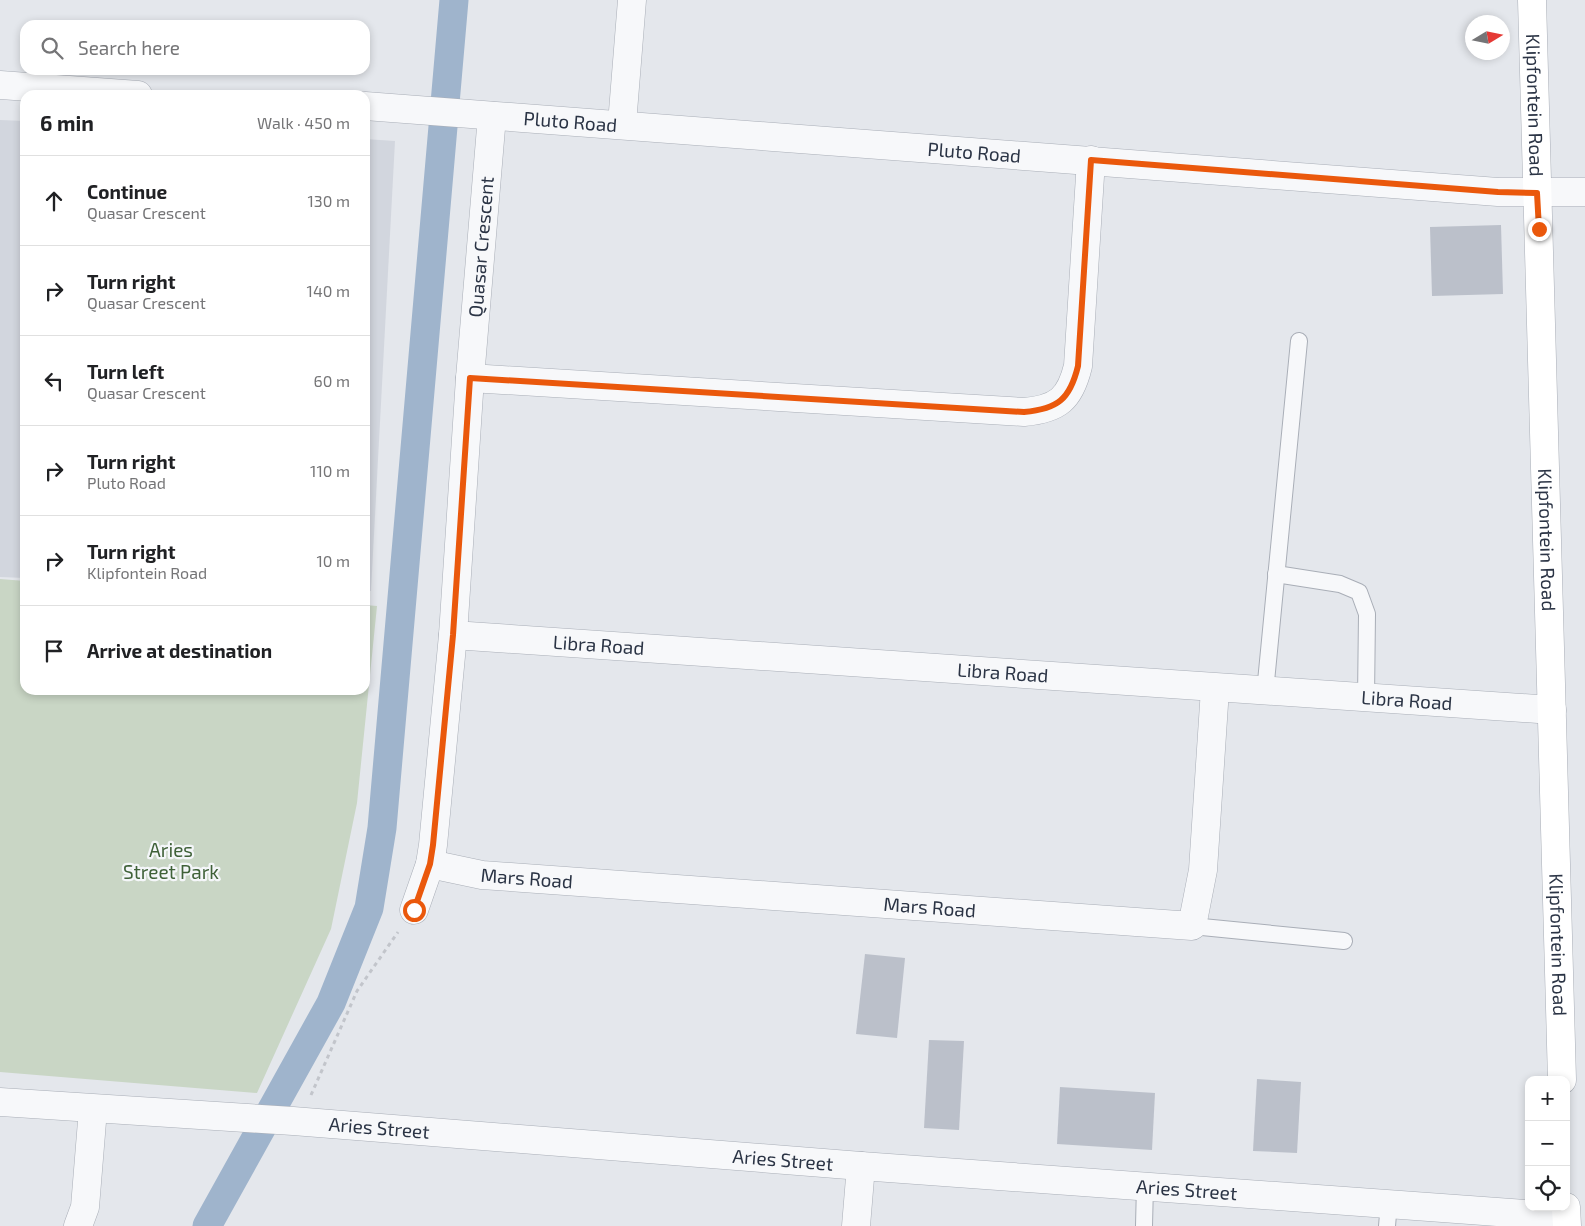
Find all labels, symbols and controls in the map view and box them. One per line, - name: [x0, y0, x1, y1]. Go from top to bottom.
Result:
- north arrow: [1465, 15, 1510, 60]
- search box: [20, 20, 370, 75]
- street label: Klipfontein Road: [1522, 33, 1549, 177]
- icon: search: [38, 34, 66, 62]
- text: Search here: [78, 36, 180, 59]
- street label: Pluto Road: [523, 106, 618, 136]
- text: 6 min: [40, 110, 94, 135]
- text: Walk · 450 m: [257, 113, 350, 132]
- street label: Pluto Road: [927, 137, 1022, 167]
- street label: Quasar Crescent: [463, 176, 498, 318]
- text: Continue: [87, 180, 167, 203]
- icon: ahead: [40, 187, 68, 215]
- text: 130 m: [308, 191, 350, 210]
- text: Quasar Crescent: [87, 203, 206, 222]
- route end: [1528, 218, 1551, 241]
- text: Turn right: [87, 270, 175, 293]
- icon: right: [40, 277, 68, 305]
- text: 140 m: [307, 281, 350, 300]
- text: Quasar Crescent: [87, 293, 206, 312]
- text: Turn left: [87, 360, 164, 383]
- icon: left: [40, 367, 68, 395]
- text: 60 m: [314, 371, 350, 390]
- text: Quasar Crescent: [87, 383, 206, 402]
- text: Turn right: [87, 450, 175, 473]
- icon: right: [40, 457, 68, 485]
- text: 110 m: [310, 461, 350, 480]
- street label: Klipfontein Road: [1534, 468, 1561, 611]
- text: Pluto Road: [87, 473, 166, 492]
- text: Turn right: [87, 540, 175, 563]
- icon: right: [40, 547, 68, 575]
- text: 10 m: [316, 551, 350, 570]
- text: Klipfontein Road: [87, 563, 207, 582]
- street label: Libra Road: [552, 630, 645, 659]
- icon: arrive: [40, 637, 68, 665]
- text: Arrive at destination: [87, 639, 272, 662]
- street label: Libra Road: [956, 657, 1049, 687]
- street label: Libra Road: [1360, 685, 1453, 714]
- park label: Aries Street Park: [123, 838, 219, 883]
- street label: Mars Road: [480, 863, 574, 892]
- street label: Klipfontein Road: [1545, 873, 1572, 1016]
- street label: Mars Road: [883, 892, 977, 921]
- route start: [403, 899, 426, 922]
- map controls: [1525, 1076, 1570, 1211]
- button: +: [1525, 1076, 1570, 1121]
- street label: Aries Street: [328, 1112, 430, 1143]
- button: −: [1525, 1121, 1570, 1166]
- street label: Aries Street: [732, 1144, 834, 1175]
- button: locate: [1525, 1166, 1570, 1211]
- street label: Aries Street: [1136, 1174, 1238, 1204]

